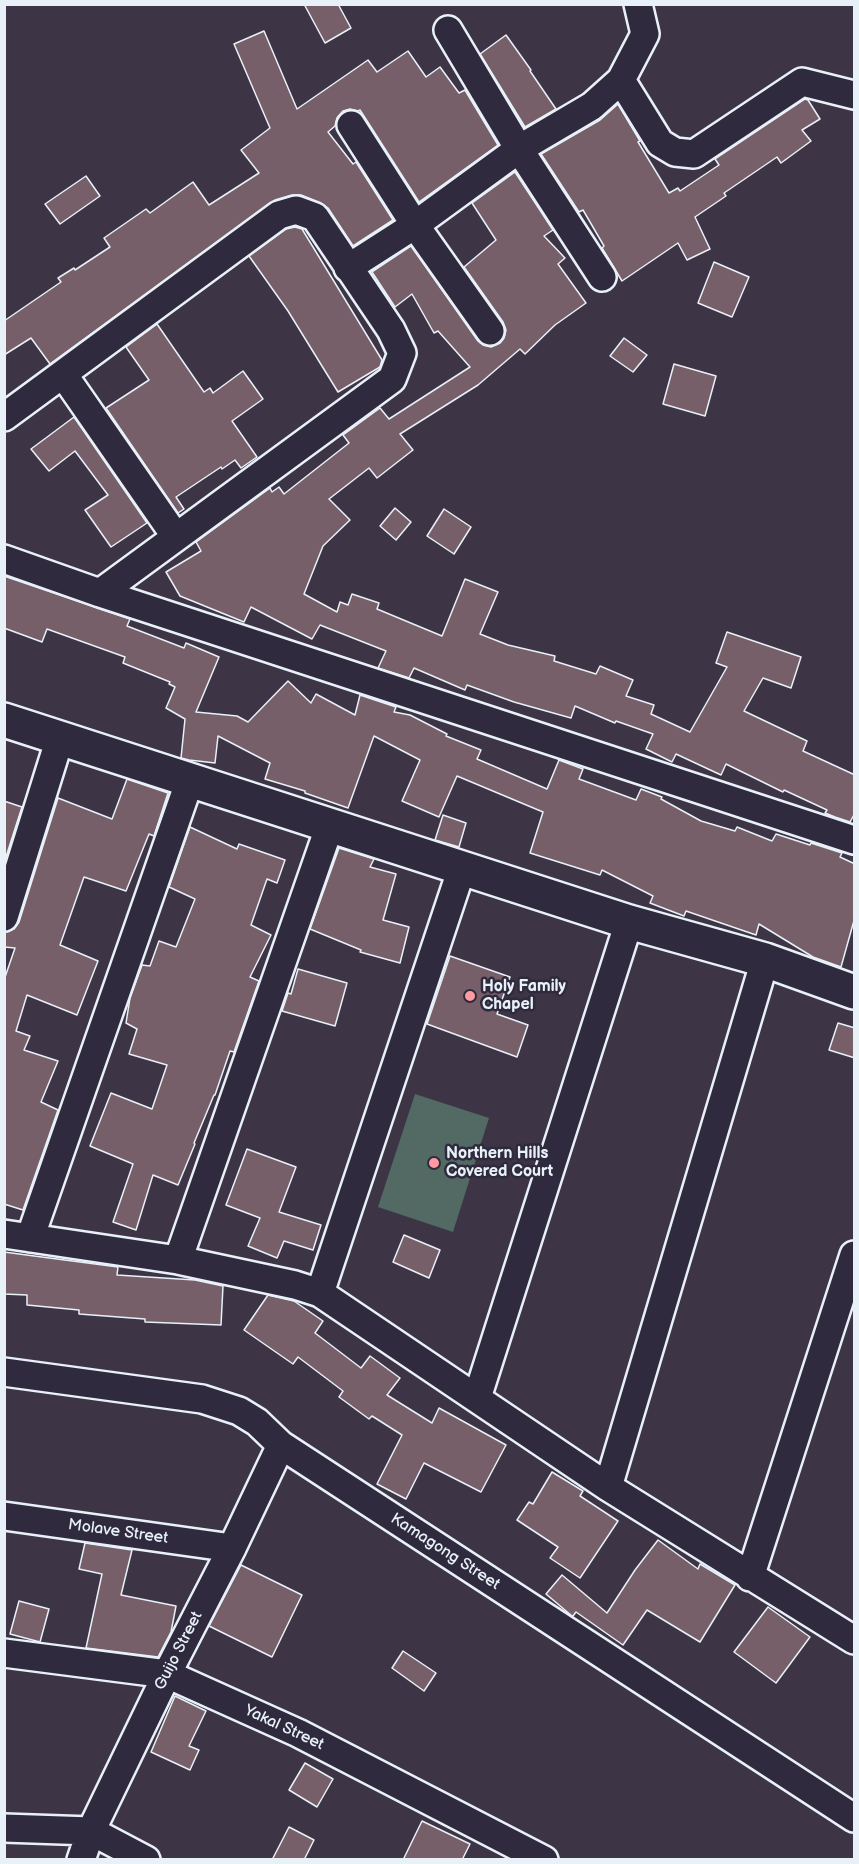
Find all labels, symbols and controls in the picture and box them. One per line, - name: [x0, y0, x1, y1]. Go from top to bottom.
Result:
- place label: Holy Family Chapel: [482, 977, 566, 1015]
- marker: Holy Family Chapel: [463, 989, 477, 1003]
- place label: Northern Hills Covered Court: [446, 1144, 553, 1182]
- marker: Northern Hills Covered Court: [427, 1156, 441, 1170]
- street label: Kamagong Street: [387, 1510, 503, 1594]
- street label: Molave Street: [67, 1515, 169, 1549]
- street label: Guijo Street: [151, 1608, 207, 1694]
- street label: Yakal Street: [241, 1701, 327, 1755]

